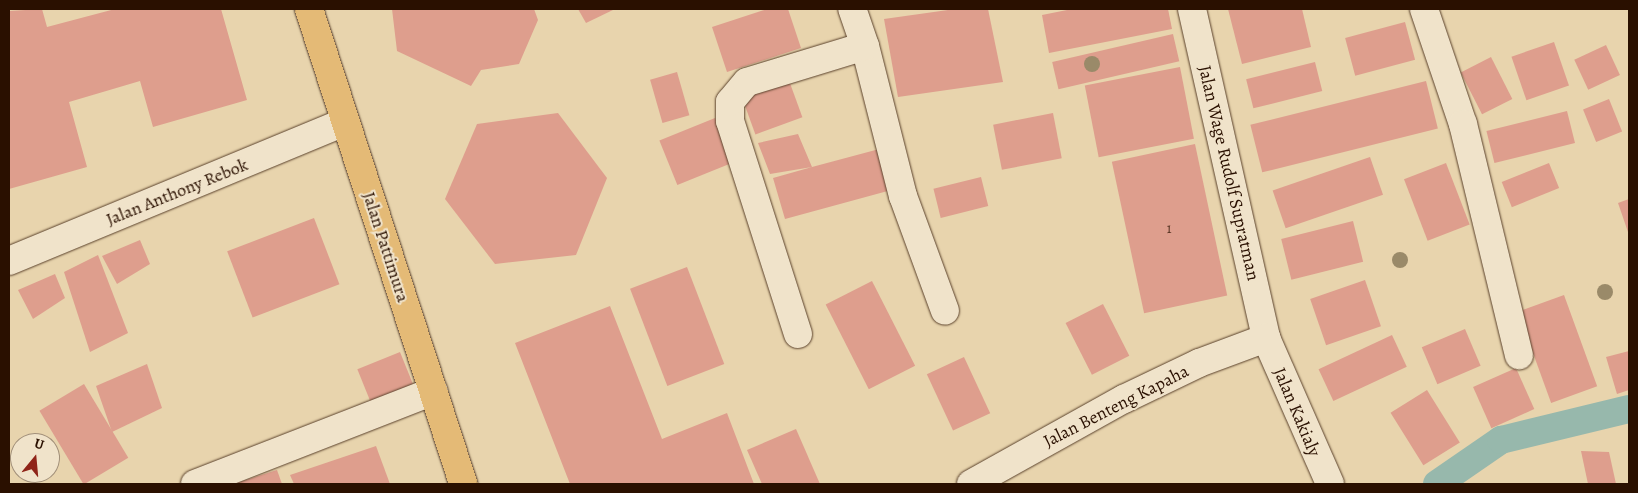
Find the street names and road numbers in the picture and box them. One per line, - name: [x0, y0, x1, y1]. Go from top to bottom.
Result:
- street label: Jalan Wage Rudolf Supratman: [1194, 63, 1264, 283]
- street label: Jalan Anthony Rebok: [103, 154, 251, 230]
- street label: Jalan Pattimura: [358, 189, 414, 305]
- street label: Jalan Benteng Kapaha: [1040, 360, 1192, 452]
- street label: Jalan Kakialy: [1269, 364, 1325, 460]

